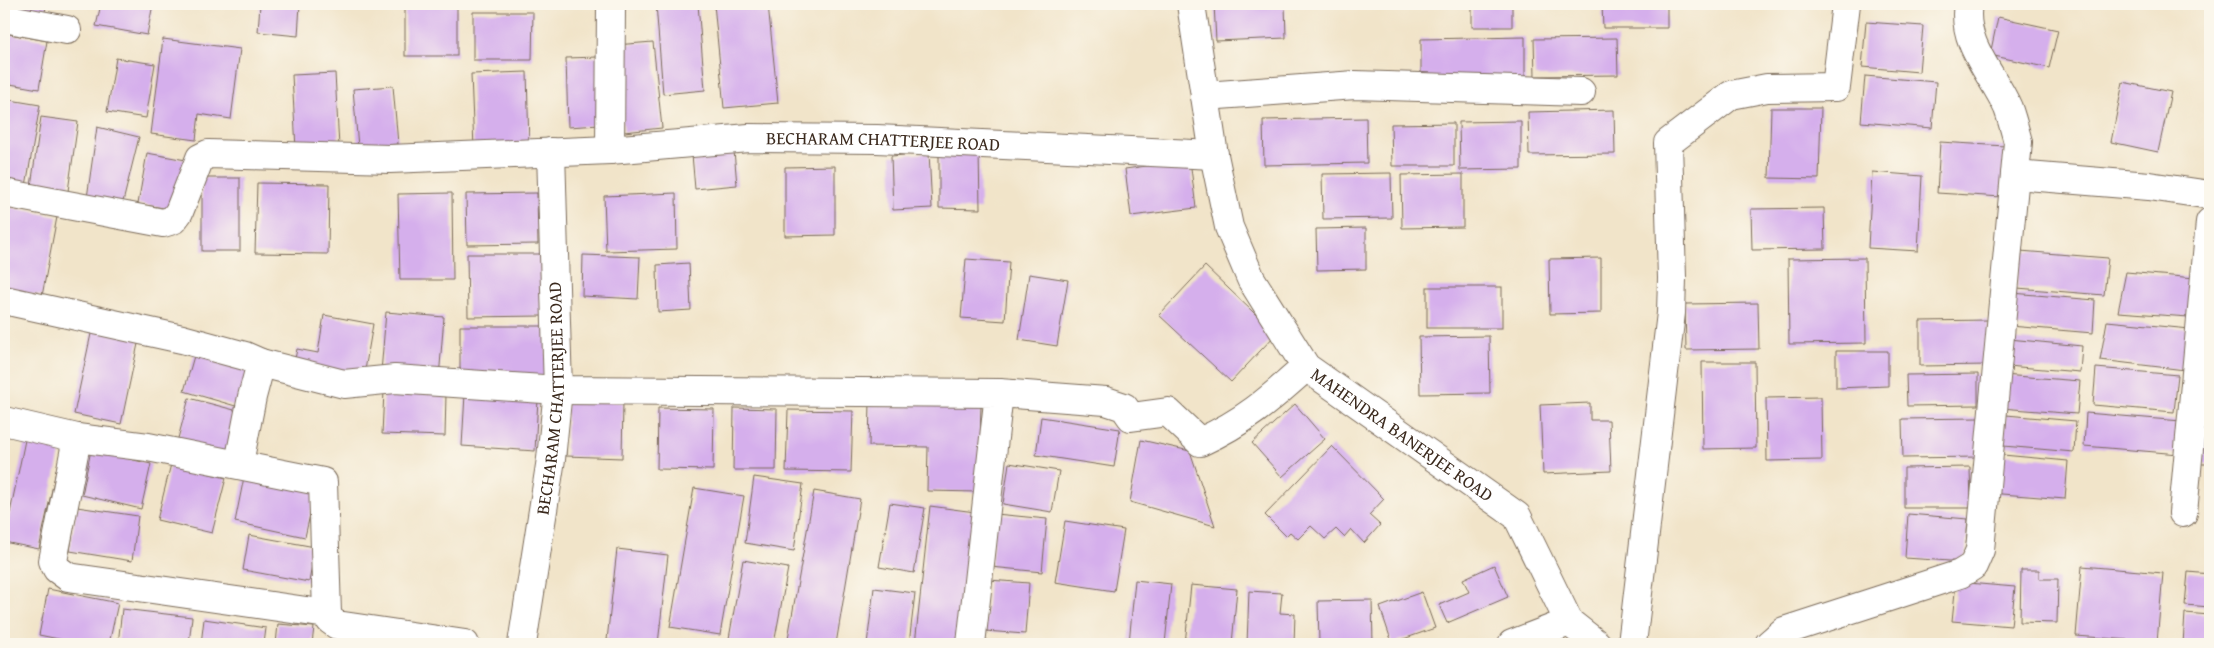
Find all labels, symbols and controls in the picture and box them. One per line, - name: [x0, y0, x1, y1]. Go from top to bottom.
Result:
- street label: BECHARAM CHATTERJEE ROAD: [766, 124, 1001, 158]
- street label: BECHARAM CHATTERJEE ROAD: [528, 281, 571, 517]
- street label: MAHENDRA BANERJEE ROAD: [1306, 361, 1499, 508]

